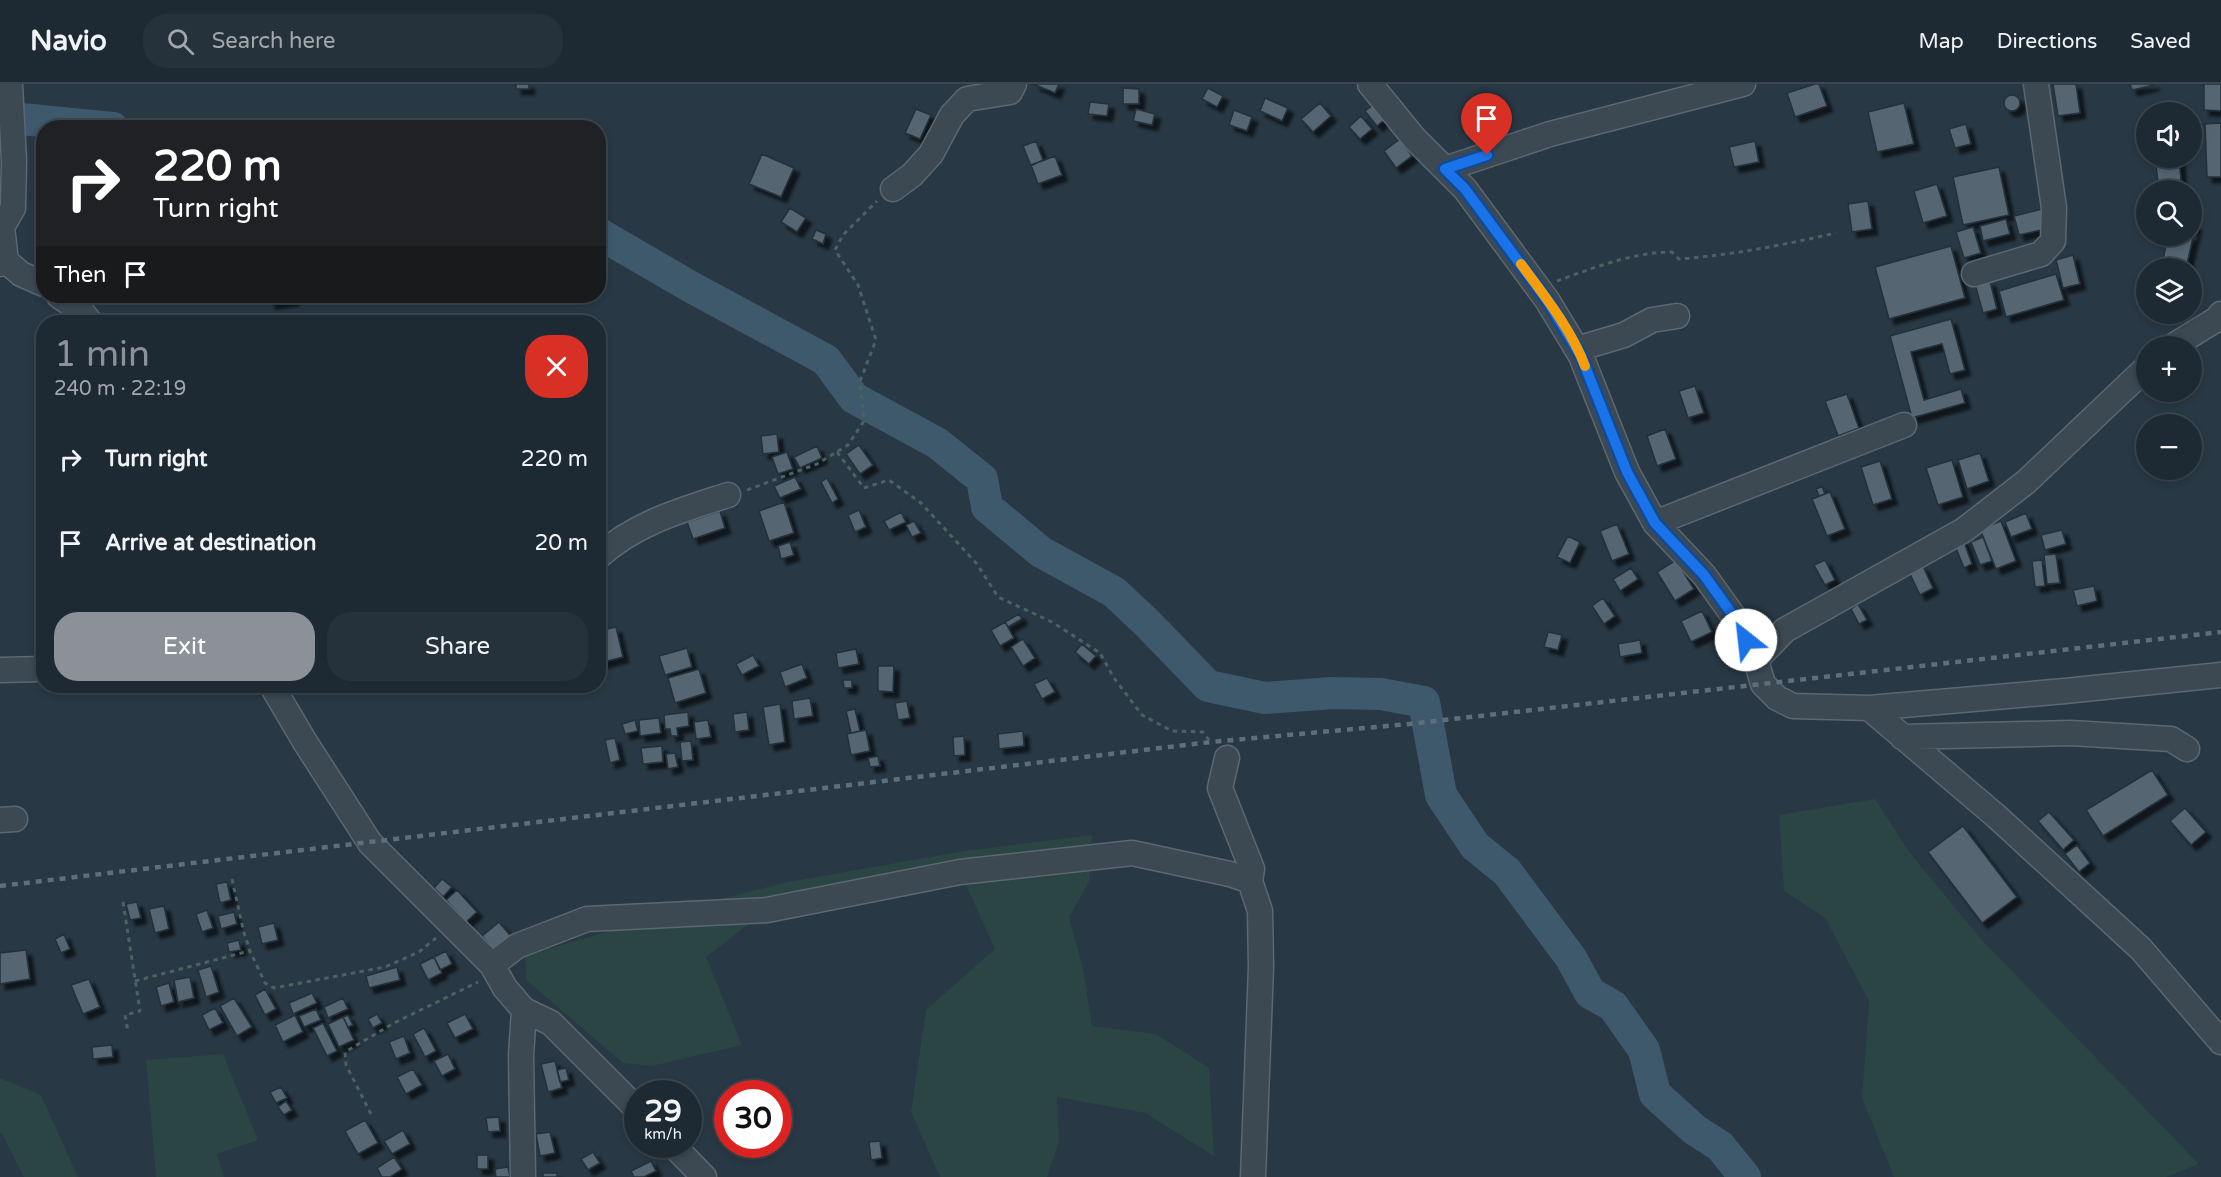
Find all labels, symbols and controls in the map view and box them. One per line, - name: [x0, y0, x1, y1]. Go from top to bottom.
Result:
- search box: [143, 14, 563, 68]
- text: Navio: [30, 24, 107, 58]
- icon: search: [164, 25, 197, 58]
- text: Search here: [212, 28, 336, 54]
- text: Map: [1918, 29, 1964, 54]
- text: Directions: [1997, 29, 2097, 54]
- text: Saved: [2130, 29, 2191, 54]
- pin: [1461, 93, 1512, 155]
- icon: arrive: [1470, 102, 1503, 135]
- map controls: [2136, 102, 2202, 480]
- button: sound: [2136, 102, 2202, 168]
- text: 220 m: [153, 141, 282, 192]
- icon: right: [54, 144, 132, 222]
- button: search: [2136, 180, 2202, 246]
- text: Turn right: [153, 192, 279, 225]
- icon: arrive: [119, 258, 152, 291]
- button: layers: [2136, 258, 2202, 324]
- text: Then: [54, 262, 107, 288]
- text: 1 min: [54, 333, 150, 376]
- button: close: [525, 335, 588, 398]
- button: +: [2136, 336, 2202, 402]
- text: 240 m · 22:19: [54, 377, 186, 401]
- button: −: [2136, 414, 2202, 480]
- icon: right: [54, 443, 87, 476]
- text: Turn right: [105, 446, 207, 472]
- text: 220 m: [521, 446, 588, 472]
- icon: arrive: [54, 527, 87, 560]
- text: Arrive at destination: [105, 530, 316, 556]
- text: 20 m: [534, 530, 588, 556]
- position arrow: [1714, 608, 1778, 672]
- button: Exit: [54, 612, 315, 681]
- button: Share: [327, 612, 588, 681]
- speed limit sign: 30: [714, 1080, 792, 1158]
- text: 29: [644, 1093, 682, 1130]
- text: km/h: [644, 1125, 682, 1143]

